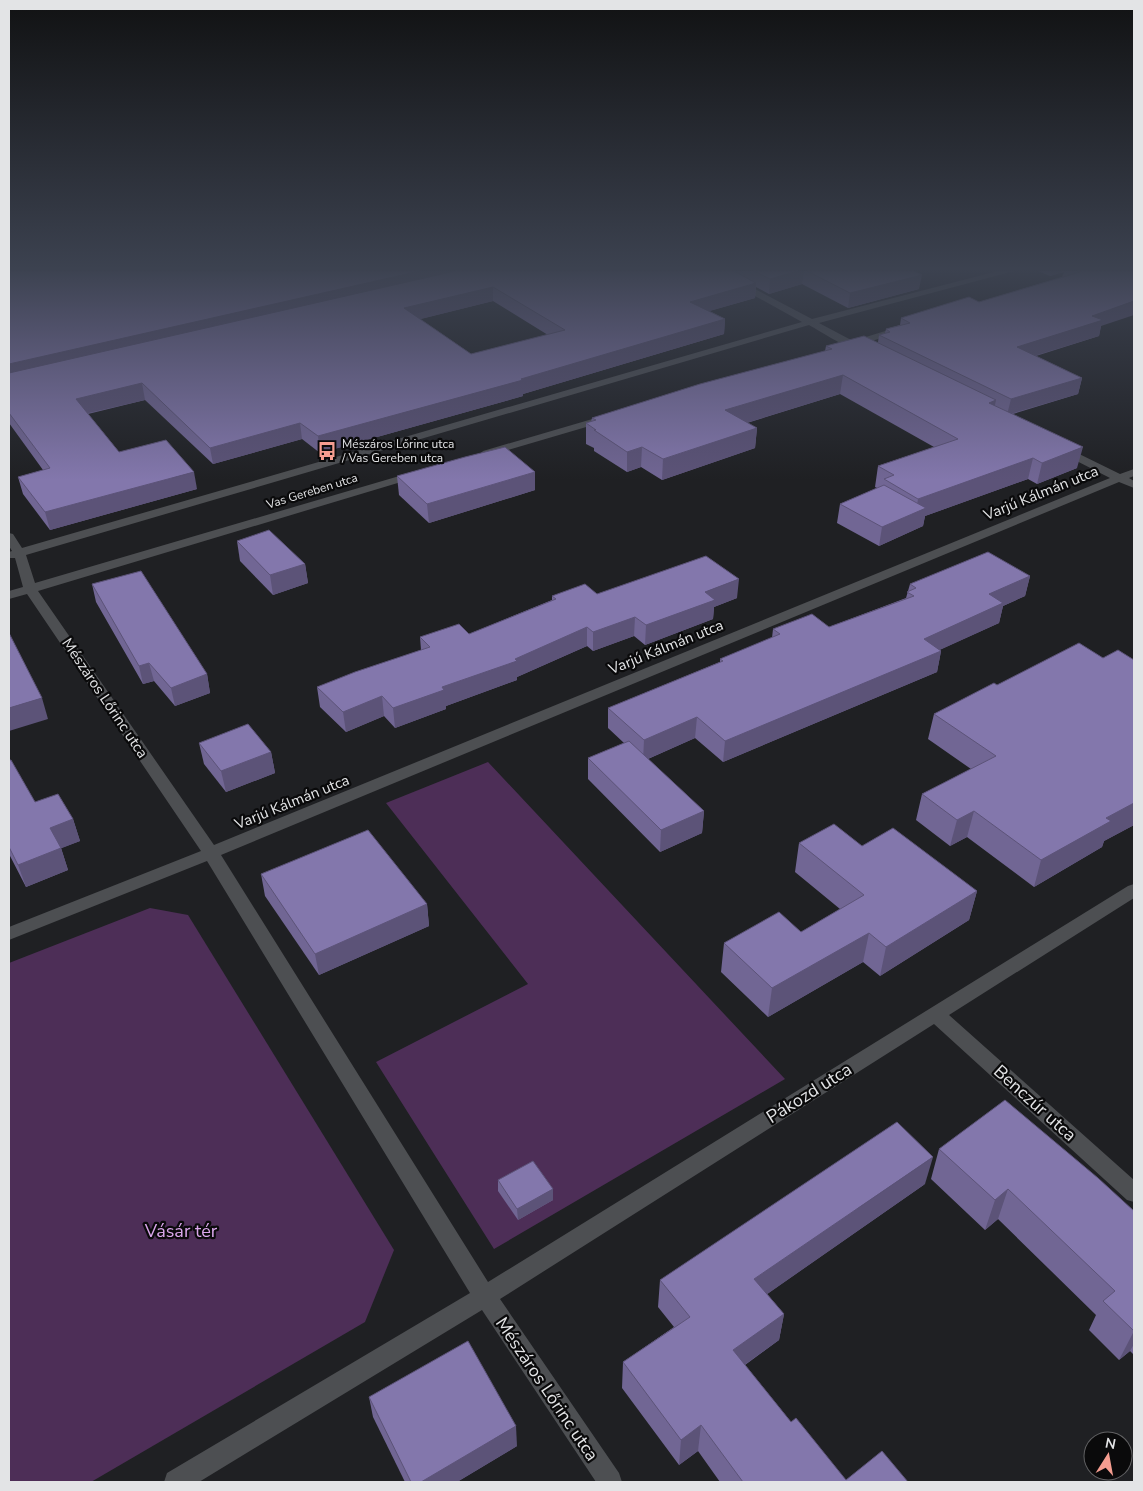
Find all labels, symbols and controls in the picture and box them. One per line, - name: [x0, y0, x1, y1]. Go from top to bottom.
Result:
- place label: Mészáros Lőrinc utca / Vas Gereben utca: [341, 436, 454, 466]
- bus stop icon: Mészáros Lőrinc utca / Vas Gereben utca: [316, 440, 338, 462]
- street label: Varjú Kálmán utca: [980, 461, 1101, 525]
- street label: Vas Gereben utca: [264, 470, 360, 513]
- street label: Varjú Kálmán utca: [605, 615, 726, 679]
- street label: Mészáros Lőrinc utca: [57, 634, 153, 762]
- street label: Varjú Kálmán utca: [231, 770, 352, 834]
- street label: Pákozd utca: [762, 1057, 856, 1129]
- street label: Benczúr utca: [988, 1059, 1082, 1147]
- park label: Vásár tér: [144, 1219, 218, 1243]
- street label: Mészáros Lőrinc utca: [490, 1312, 604, 1466]
- north arrow: [1083, 1431, 1133, 1481]
- text: N: [1103, 1433, 1117, 1454]

